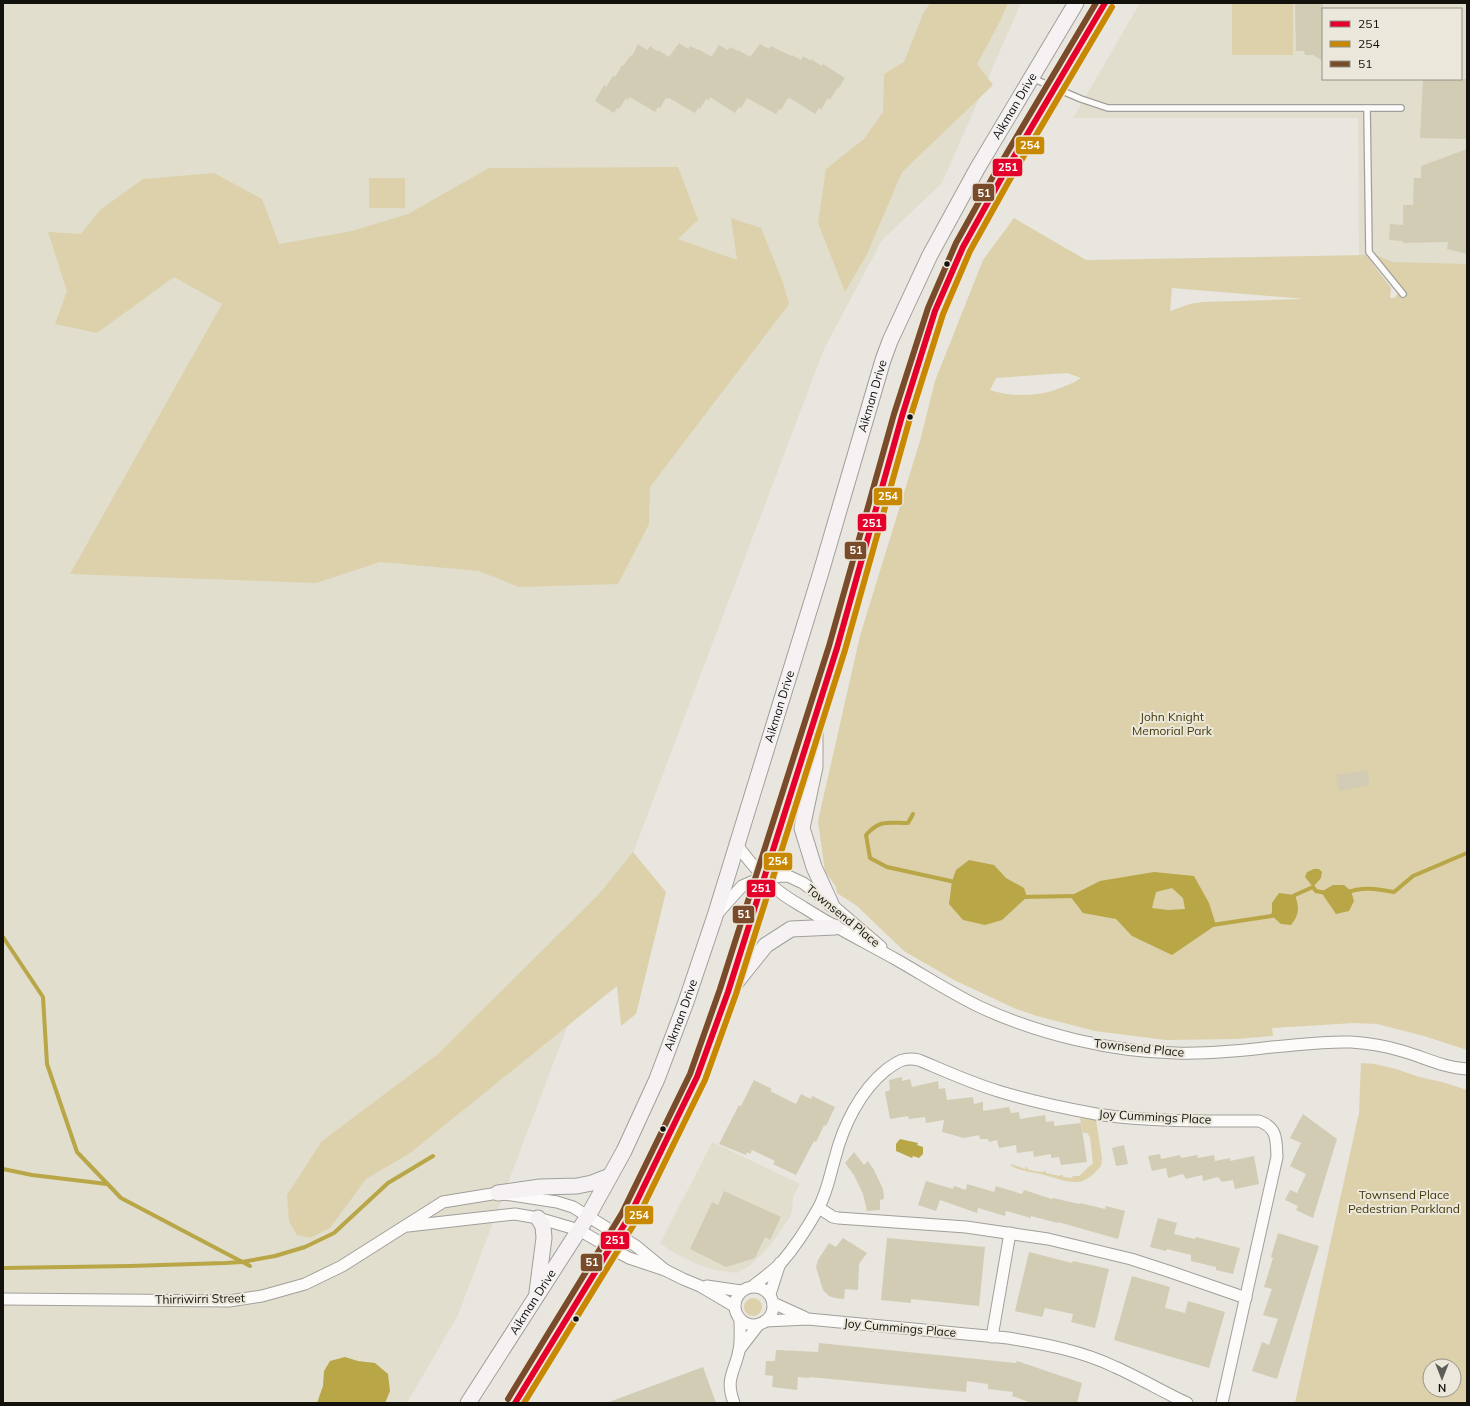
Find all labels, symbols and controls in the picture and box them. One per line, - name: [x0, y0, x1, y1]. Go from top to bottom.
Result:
- legend: [1322, 8, 1462, 80]
- text: 251: [1358, 16, 1380, 31]
- text: 254: [1358, 36, 1380, 51]
- text: 51: [1358, 56, 1372, 71]
- street label: Aikman Drive: [989, 70, 1040, 142]
- line badge: 254: [1015, 136, 1045, 155]
- text: 254: [1020, 138, 1040, 152]
- line badge: 251: [992, 158, 1023, 177]
- text: 251: [998, 160, 1018, 174]
- line badge: 51: [972, 183, 995, 202]
- text: 51: [977, 186, 991, 200]
- unlabelled marker: [942, 259, 952, 269]
- street label: Aikman Drive: [854, 358, 890, 434]
- unlabelled marker: [905, 412, 915, 422]
- line badge: 254: [873, 487, 903, 506]
- text: 254: [878, 489, 898, 503]
- line badge: 251: [857, 513, 887, 532]
- text: 251: [862, 516, 882, 530]
- line badge: 51: [844, 541, 867, 560]
- text: 51: [849, 543, 863, 557]
- street label: Aikman Drive: [761, 668, 797, 744]
- park label: John Knight Memorial Park: [1132, 709, 1213, 738]
- line badge: 254: [763, 852, 793, 871]
- text: 254: [768, 854, 788, 868]
- line badge: 251: [746, 879, 776, 898]
- text: 251: [751, 881, 771, 895]
- street label: Townsend Place: [803, 881, 883, 950]
- line badge: 51: [732, 905, 755, 924]
- text: 51: [737, 907, 751, 921]
- street label: Aikman Drive: [660, 977, 700, 1053]
- street label: Townsend Place: [1093, 1035, 1185, 1060]
- street label: Joy Cummings Place: [1098, 1106, 1212, 1127]
- unlabelled marker: [658, 1124, 668, 1134]
- park label: Townsend Place Pedestrian Parkland: [1348, 1187, 1460, 1216]
- line badge: 254: [624, 1205, 654, 1225]
- text: 254: [629, 1208, 649, 1222]
- line badge: 251: [600, 1231, 630, 1250]
- text: 251: [605, 1233, 625, 1247]
- line badge: 51: [580, 1253, 603, 1272]
- text: 51: [585, 1255, 599, 1269]
- street label: Aikman Drive: [506, 1266, 559, 1337]
- street label: Thirriwirri Street: [155, 1290, 245, 1307]
- unlabelled marker: [571, 1314, 581, 1324]
- street label: Joy Cummings Place: [843, 1315, 957, 1340]
- north arrow: [1422, 1358, 1462, 1398]
- text: N: [1438, 1381, 1446, 1395]

